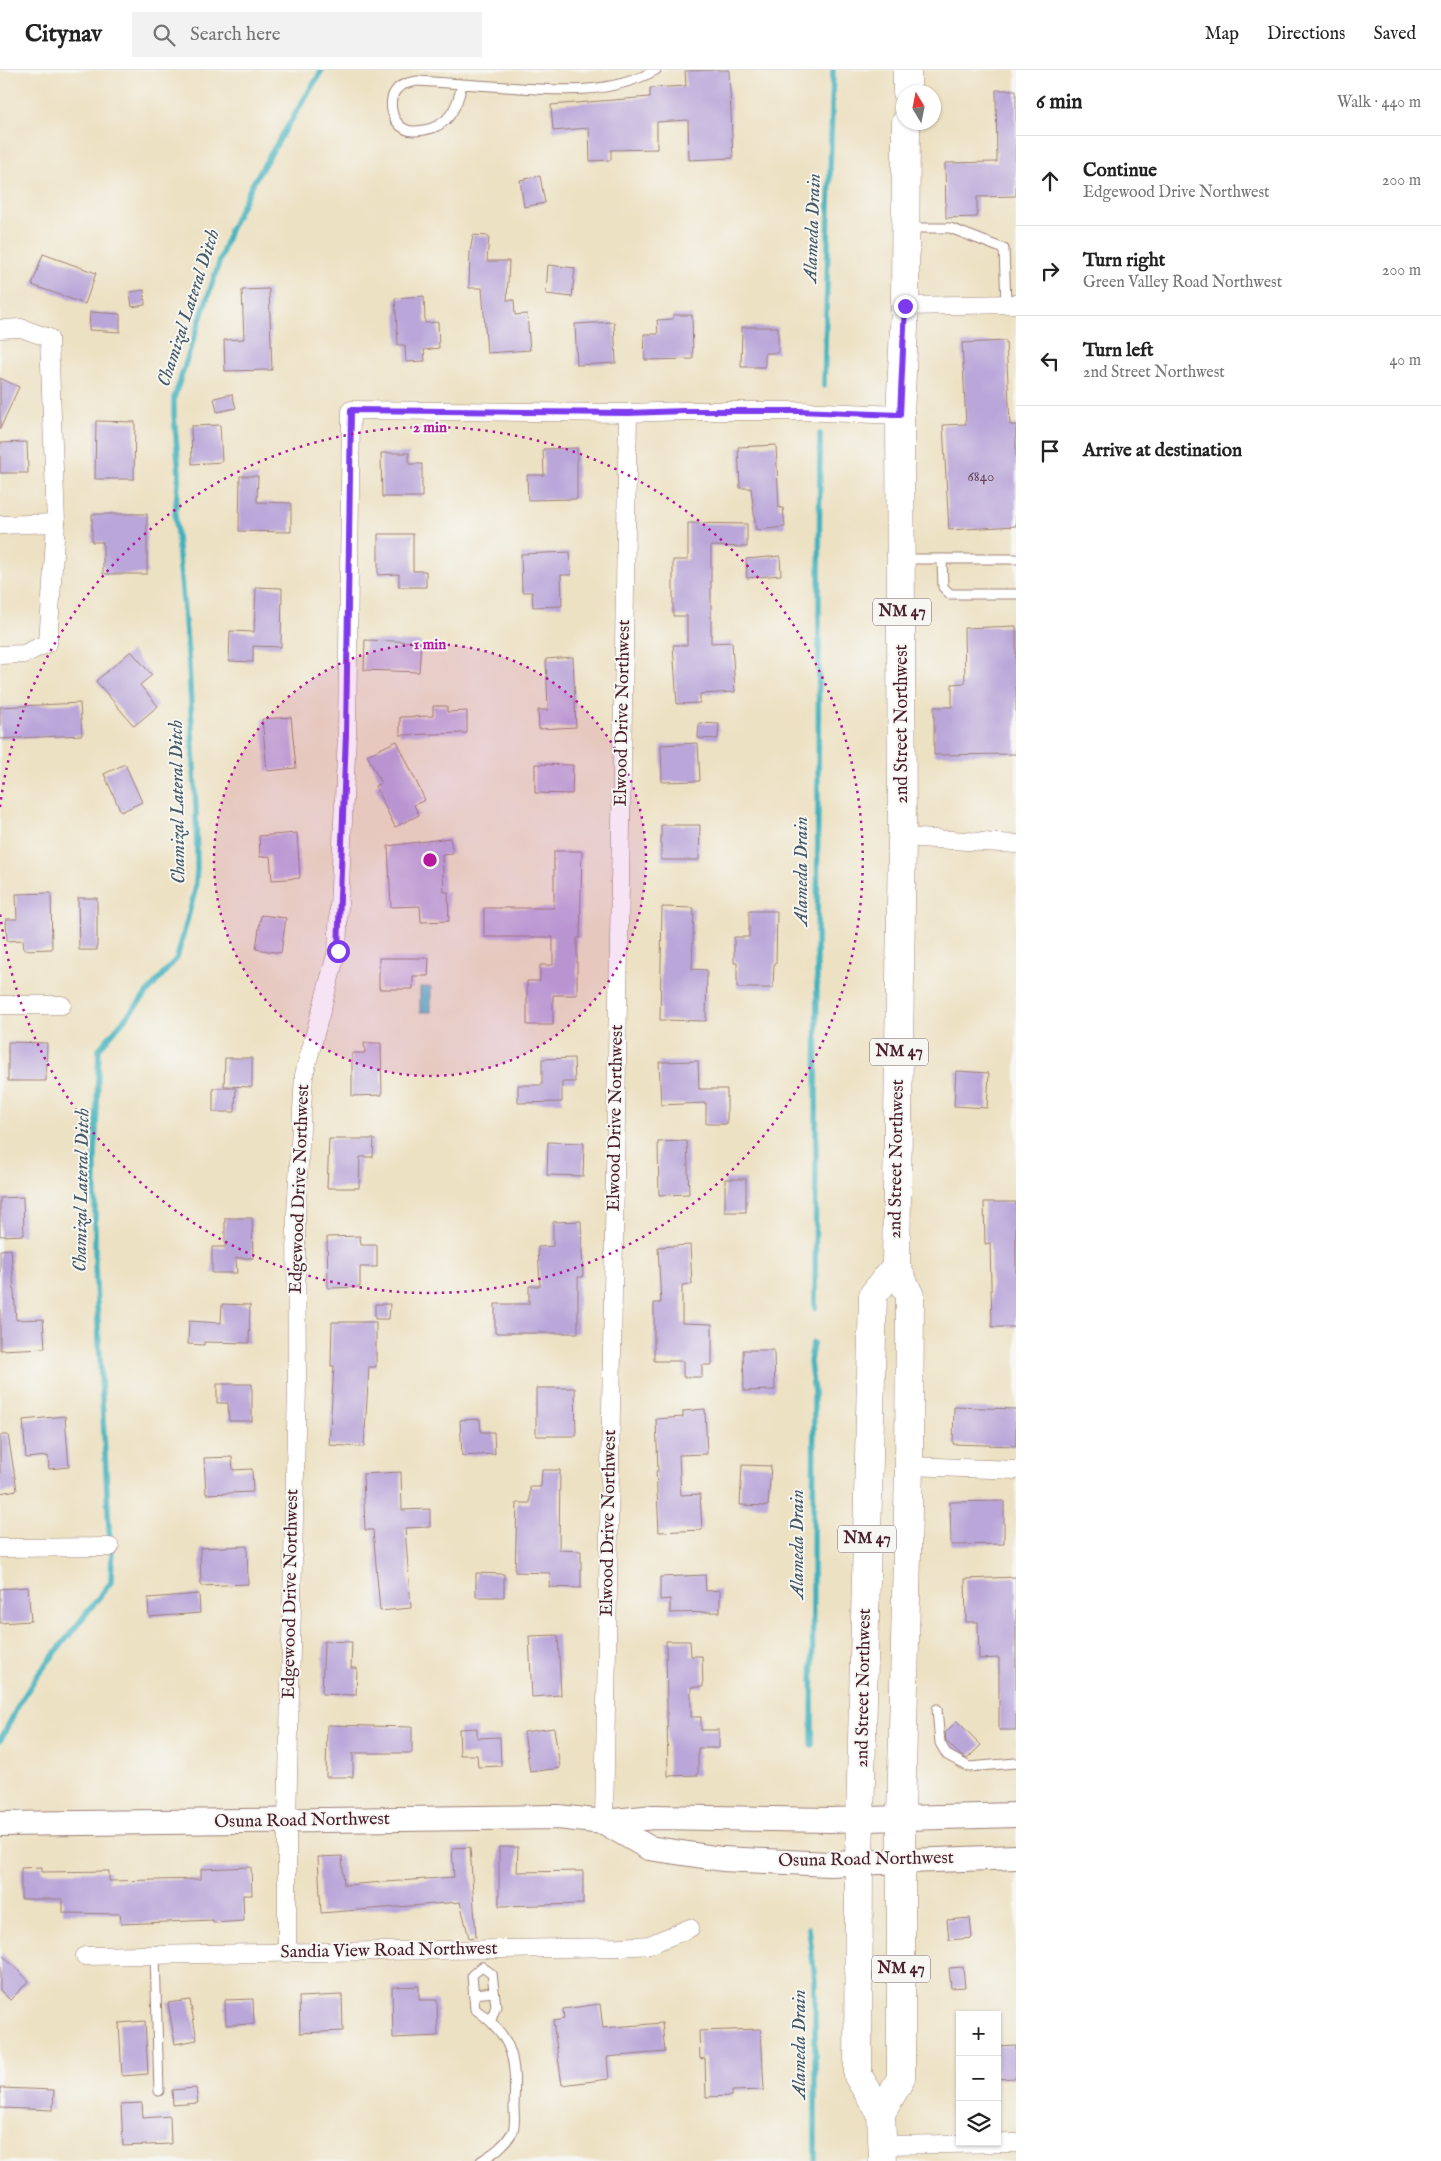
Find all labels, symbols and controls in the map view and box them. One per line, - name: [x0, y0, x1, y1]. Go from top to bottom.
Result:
- search box: [132, 12, 482, 57]
- text: Citynav: [25, 19, 102, 50]
- icon: search: [150, 21, 178, 49]
- text: Search here: [190, 23, 281, 47]
- text: Map: [1205, 23, 1239, 46]
- text: Directions: [1267, 23, 1345, 46]
- text: Saved: [1373, 23, 1416, 46]
- north arrow: [896, 85, 941, 130]
- text: 6 min: [1036, 89, 1082, 116]
- text: Walk · 440 m: [1337, 93, 1421, 113]
- text: Continue: [1083, 159, 1157, 183]
- icon: ahead: [1036, 167, 1064, 195]
- text: 200 m: [1382, 171, 1421, 191]
- water label: Alameda Drain: [799, 173, 827, 285]
- text: Edgewood Drive Northwest: [1083, 183, 1270, 203]
- water label: Chamizal Lateral Ditch: [152, 226, 226, 390]
- text: Turn right: [1083, 249, 1165, 273]
- icon: right: [1036, 257, 1064, 285]
- text: 200 m: [1382, 261, 1421, 281]
- text: Green Valley Road Northwest: [1083, 273, 1282, 293]
- route end: [894, 295, 917, 318]
- text: Turn left: [1083, 339, 1154, 363]
- icon: left: [1036, 347, 1064, 375]
- text: 40 m: [1389, 351, 1421, 371]
- text: 2nd Street Northwest: [1083, 363, 1225, 383]
- text: 2 min: [413, 418, 447, 437]
- icon: arrive: [1036, 437, 1064, 465]
- text: Arrive at destination: [1083, 439, 1242, 463]
- house number: 6840: [968, 467, 994, 486]
- road number: NM 47: [873, 598, 931, 626]
- street label: Elwood Drive Northwest: [610, 619, 636, 807]
- text: 1 min: [414, 635, 446, 654]
- street label: 2nd Street Northwest: [891, 644, 914, 804]
- water label: Chamizal Lateral Ditch: [165, 720, 191, 884]
- water label: Alameda Drain: [790, 816, 814, 928]
- centre of rings: [421, 851, 439, 869]
- route start: [327, 940, 350, 963]
- street label: Elwood Drive Northwest: [603, 1024, 629, 1212]
- road number: NM 47: [870, 1039, 928, 1066]
- street label: 2nd Street Northwest: [884, 1079, 910, 1239]
- street label: Edgewood Drive Northwest: [285, 1084, 315, 1294]
- water label: Chamizal Lateral Ditch: [69, 1108, 95, 1272]
- street label: Elwood Drive Northwest: [596, 1429, 622, 1617]
- street label: Edgewood Drive Northwest: [278, 1489, 304, 1699]
- water label: Alameda Drain: [786, 1489, 810, 1601]
- road number: NM 47: [838, 1526, 896, 1552]
- street label: 2nd Street Northwest: [851, 1608, 877, 1768]
- street label: Osuna Road Northwest: [214, 1808, 390, 1834]
- street label: Osuna Road Northwest: [778, 1847, 954, 1873]
- street label: Sandia View Road Northwest: [280, 1938, 498, 1964]
- road number: NM 47: [872, 1956, 930, 1982]
- water label: Alameda Drain: [788, 1989, 812, 2101]
- map controls: [956, 2011, 1001, 2146]
- button: +: [956, 2011, 1001, 2056]
- button: −: [956, 2056, 1001, 2101]
- button: layers: [956, 2101, 1001, 2146]

